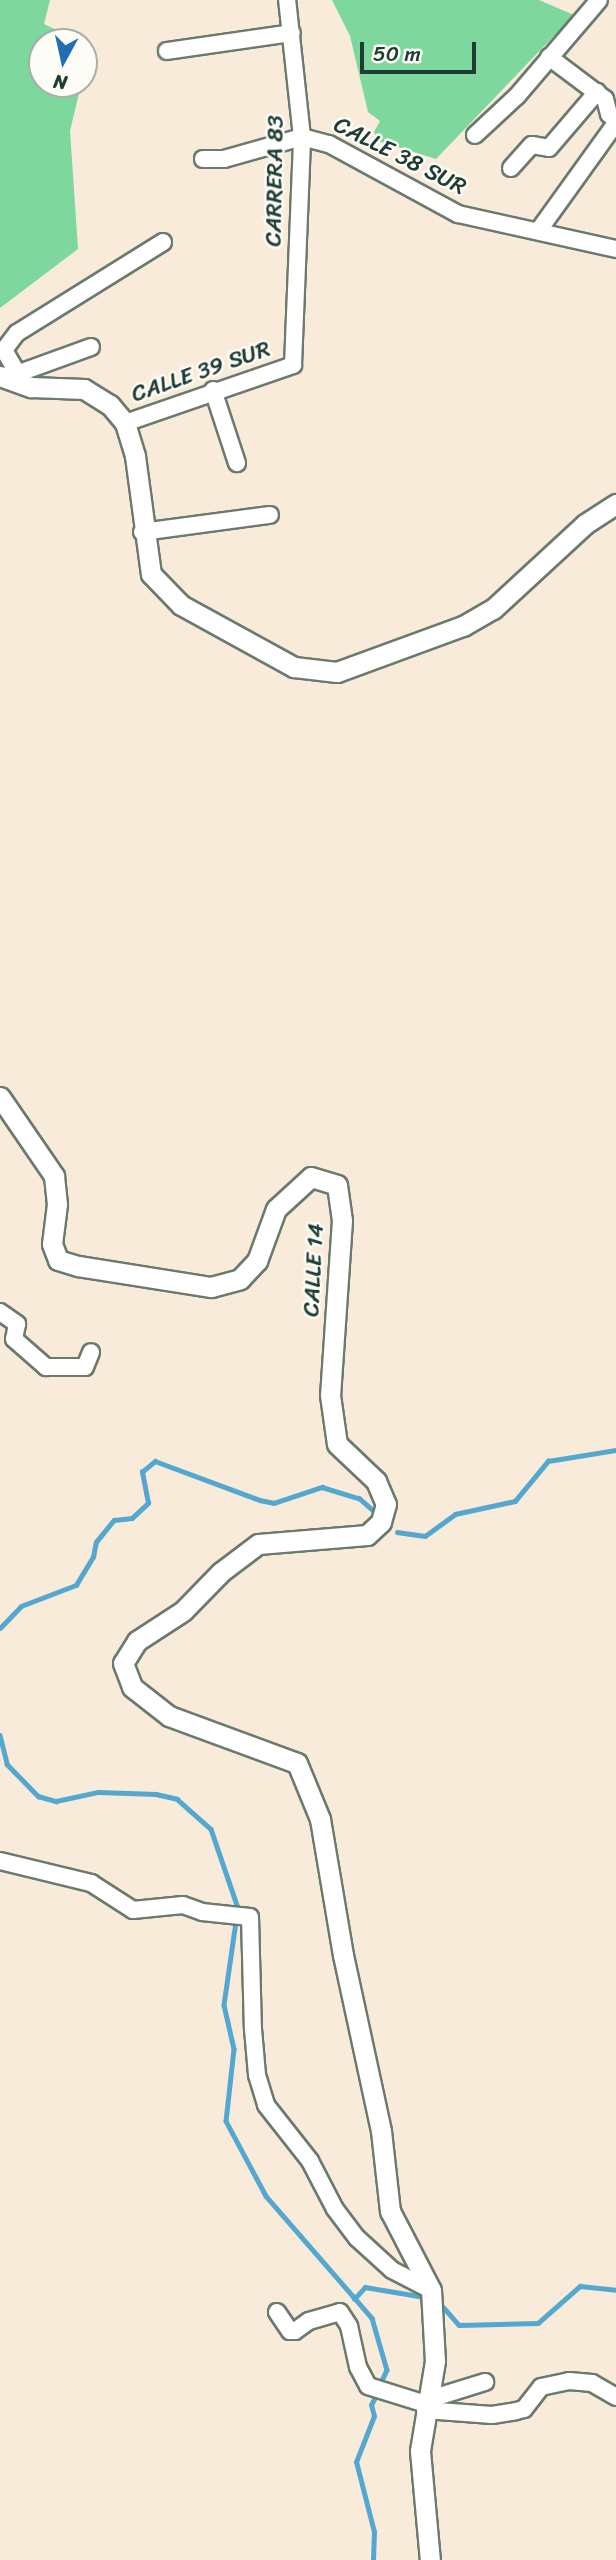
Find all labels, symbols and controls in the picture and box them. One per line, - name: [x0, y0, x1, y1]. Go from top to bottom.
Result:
- north arrow: [28, 28, 98, 98]
- scale bar: [364, 28, 480, 72]
- text: 50 m: [373, 35, 421, 73]
- text: N: [51, 65, 69, 100]
- street label: CALLE 38 SUR: [329, 111, 471, 201]
- street label: CARRERA 83: [260, 115, 290, 247]
- street label: CALLE 39 SUR: [128, 335, 274, 409]
- street label: CALLE 14: [298, 1223, 330, 1317]

